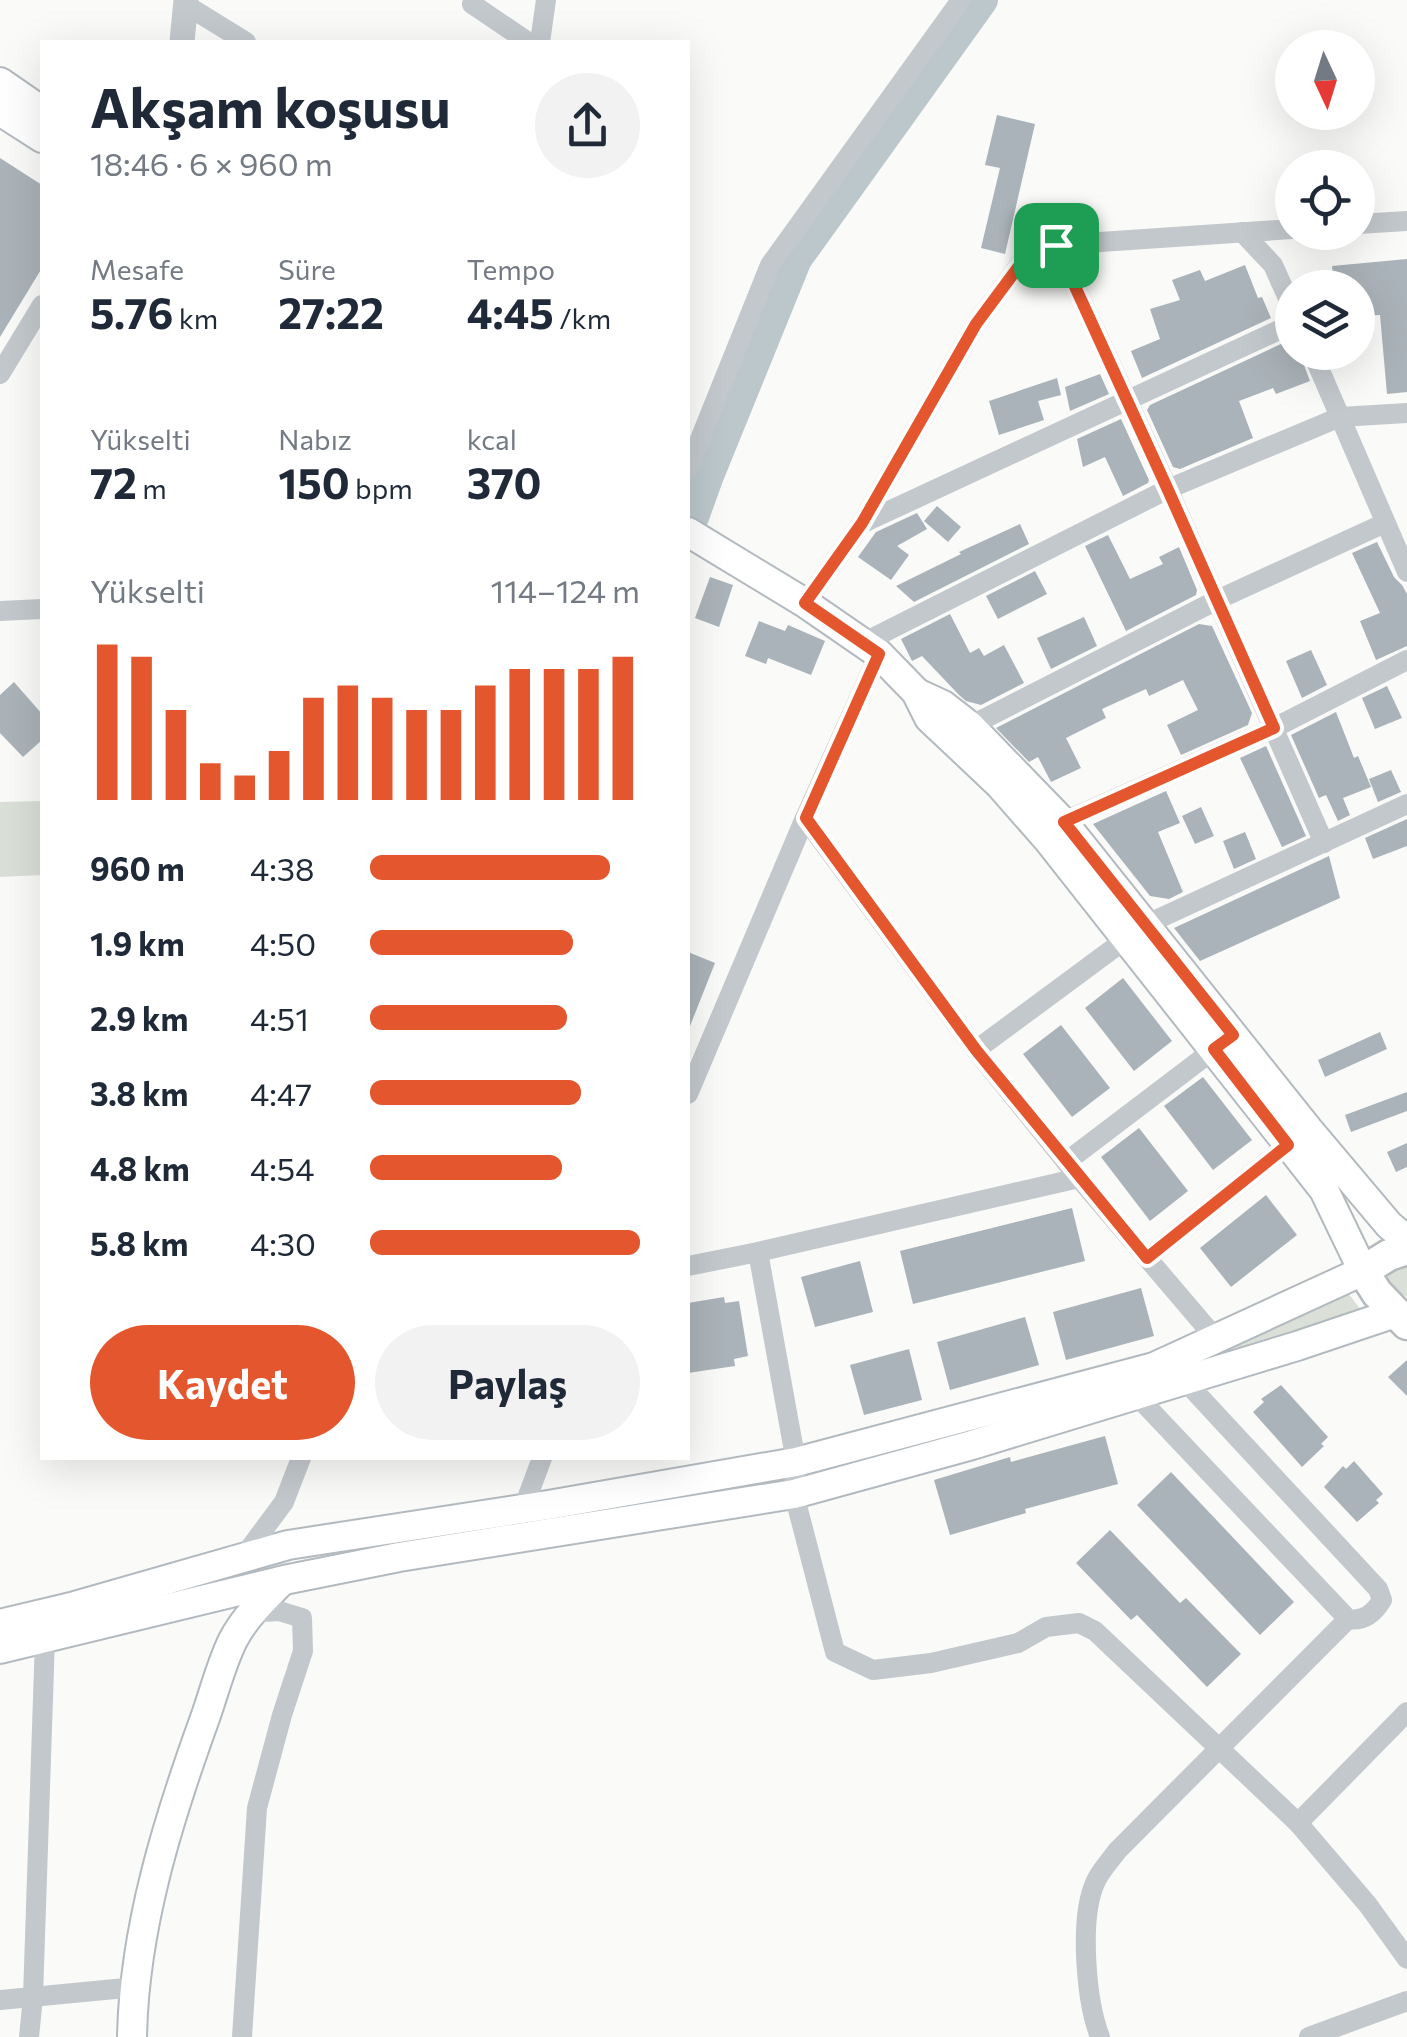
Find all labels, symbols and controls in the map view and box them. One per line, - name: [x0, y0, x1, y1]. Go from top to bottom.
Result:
- north arrow: [1275, 30, 1375, 130]
- map controls: [1275, 30, 1375, 370]
- text: Akşam koşusu: [90, 72, 451, 139]
- button: share: [535, 73, 640, 178]
- text: 18:46 · 6 × 960 m: [90, 143, 333, 183]
- button: locate: [1275, 150, 1375, 250]
- pin: [1014, 203, 1099, 288]
- icon: arrive: [1029, 218, 1084, 273]
- text: Mesafe: [90, 252, 184, 286]
- text: Süre: [278, 252, 336, 286]
- text: Tempo: [467, 252, 555, 286]
- button: layers: [1275, 270, 1375, 370]
- text: 5.76: [90, 286, 173, 338]
- text: 27:22: [278, 286, 384, 338]
- text: 4:45: [467, 286, 554, 338]
- text: km: [173, 301, 218, 335]
- text: /km: [554, 301, 611, 335]
- text: Yükselti: [90, 422, 191, 456]
- text: Nabız: [278, 422, 352, 456]
- text: kcal: [467, 422, 517, 456]
- text: 72: [90, 456, 137, 508]
- text: 150: [278, 456, 350, 508]
- text: 370: [467, 456, 541, 508]
- text: m: [137, 471, 167, 505]
- text: bpm: [350, 471, 413, 505]
- text: Yükselti: [90, 570, 205, 610]
- text: 114–124 m: [490, 570, 640, 610]
- text: 960 m: [90, 848, 185, 888]
- text: 4:38: [250, 848, 314, 888]
- text: 1.9 km: [90, 923, 185, 963]
- text: 4:50: [250, 923, 316, 963]
- text: 2.9 km: [90, 998, 188, 1038]
- text: 4:51: [250, 998, 309, 1038]
- text: 3.8 km: [90, 1073, 188, 1113]
- text: 4:47: [250, 1073, 312, 1113]
- text: 4.8 km: [90, 1148, 190, 1188]
- text: 4:54: [250, 1148, 314, 1188]
- text: 5.8 km: [90, 1223, 188, 1263]
- text: 4:30: [250, 1223, 316, 1263]
- button: Kaydet: [90, 1325, 355, 1440]
- button: Paylaş: [375, 1325, 640, 1440]

